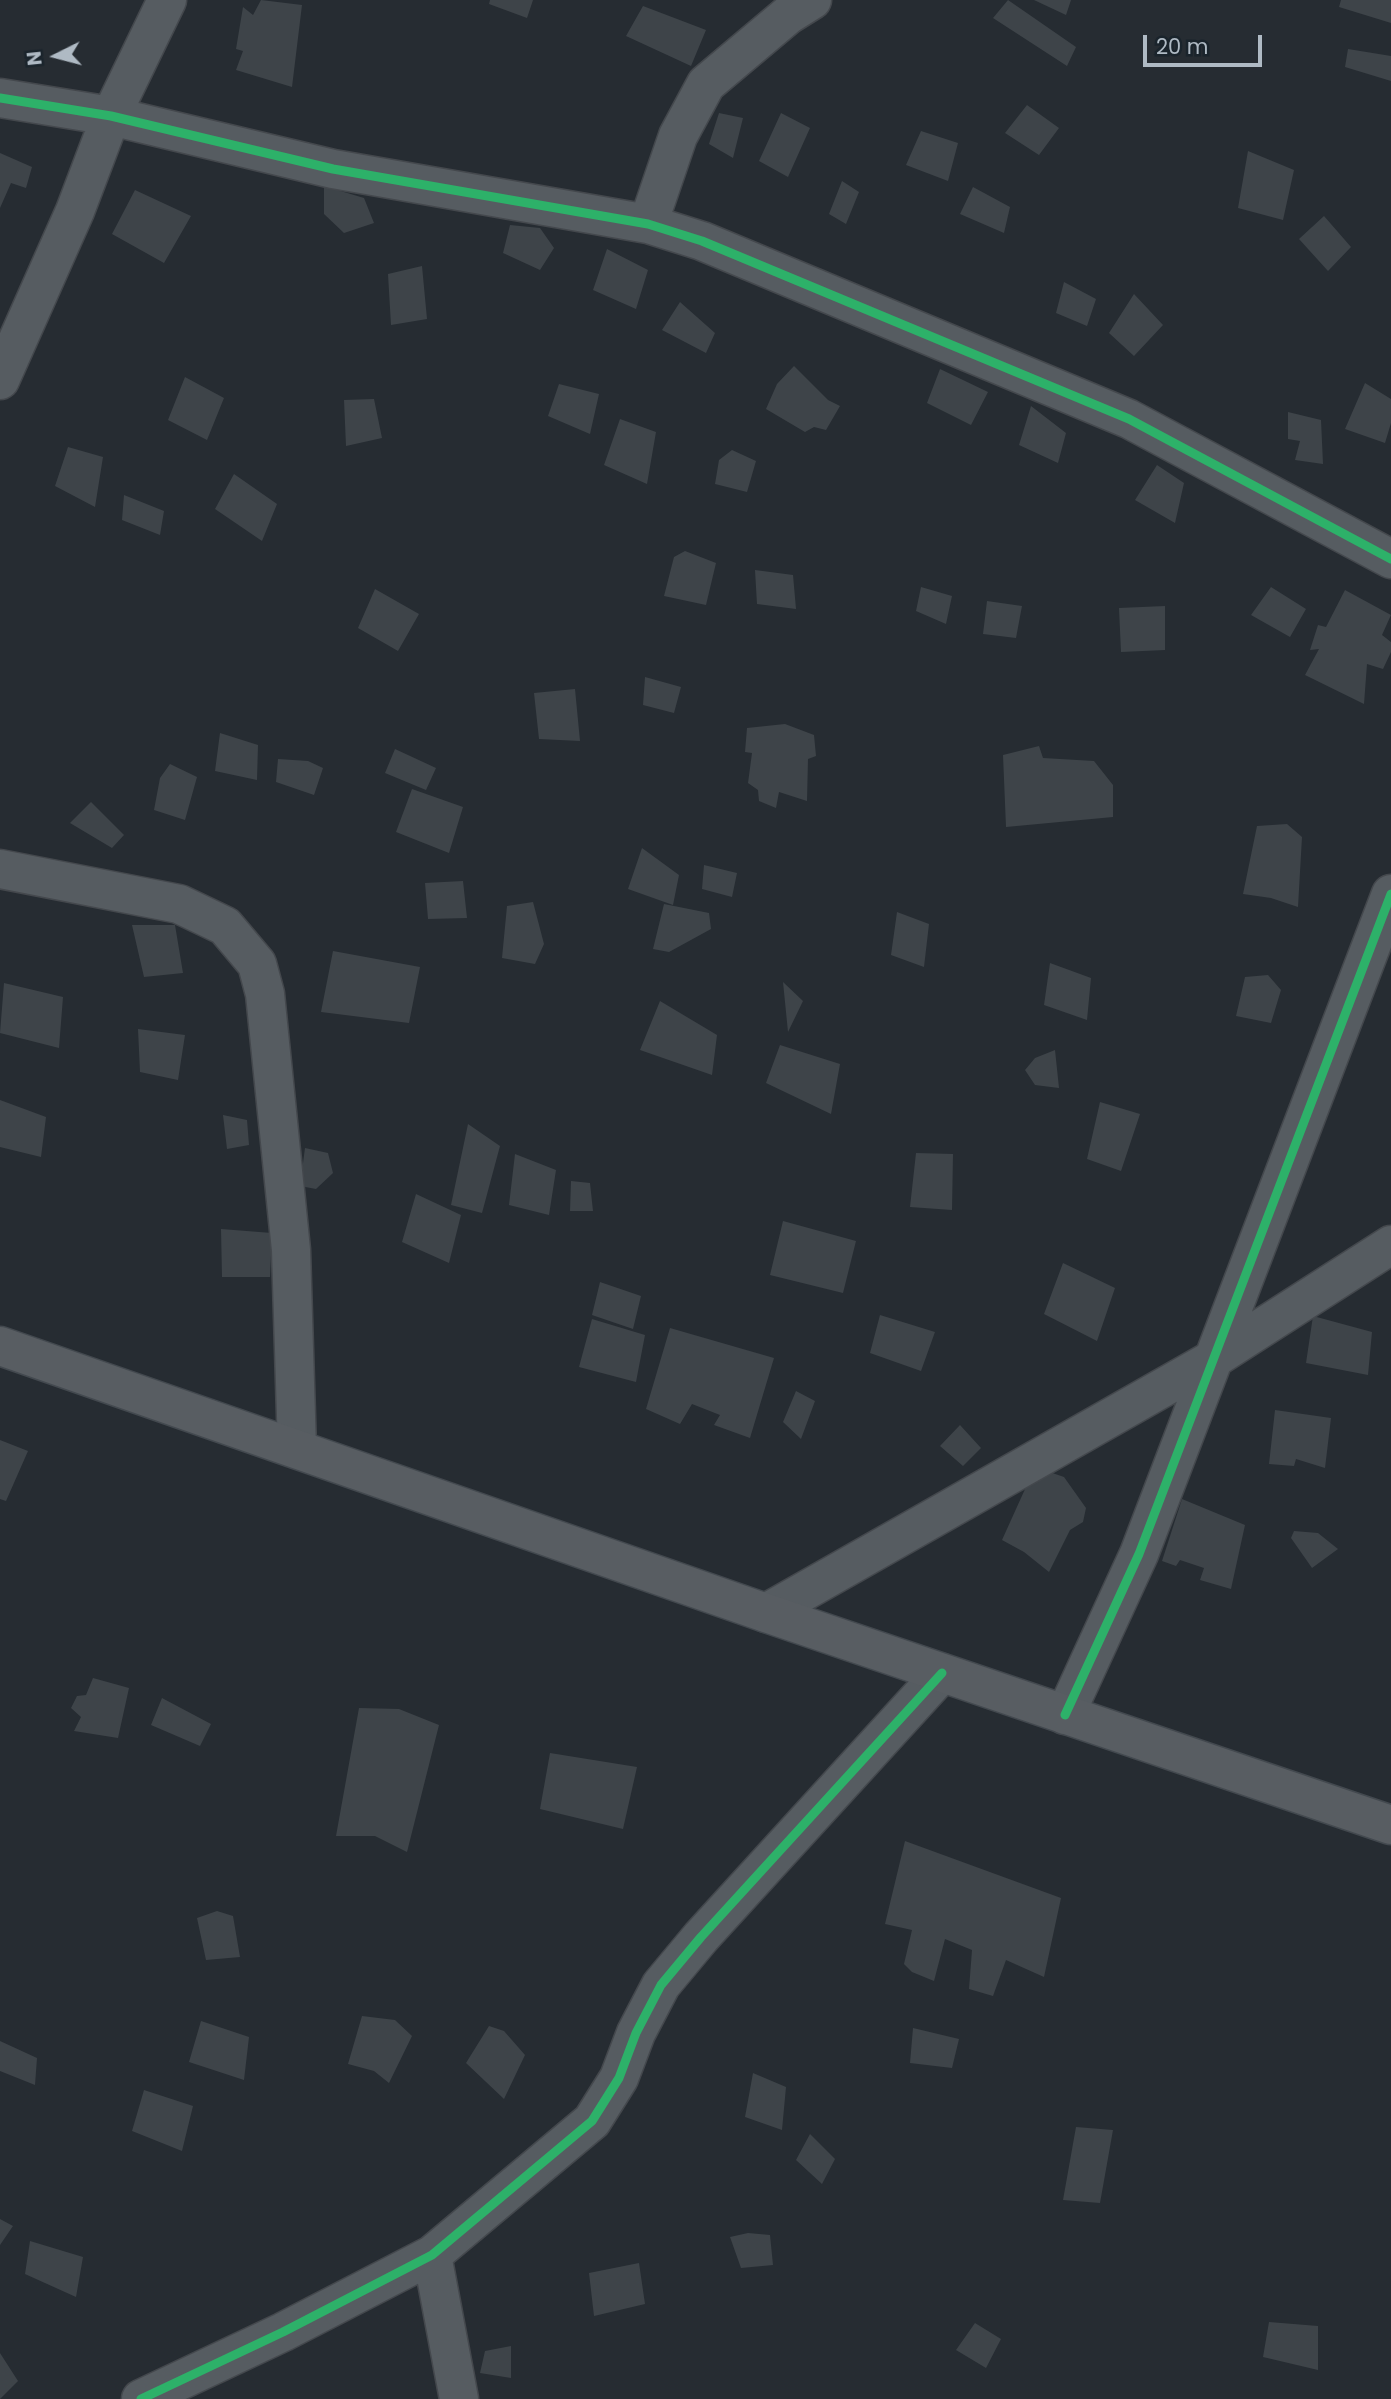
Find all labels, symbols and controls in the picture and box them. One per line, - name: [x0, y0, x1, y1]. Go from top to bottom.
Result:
- north arrow: [21, 21, 91, 91]
- scale bar: [1146, 21, 1265, 65]
- text: 20 m: [1156, 32, 1209, 61]
- text: N: [20, 50, 49, 67]

